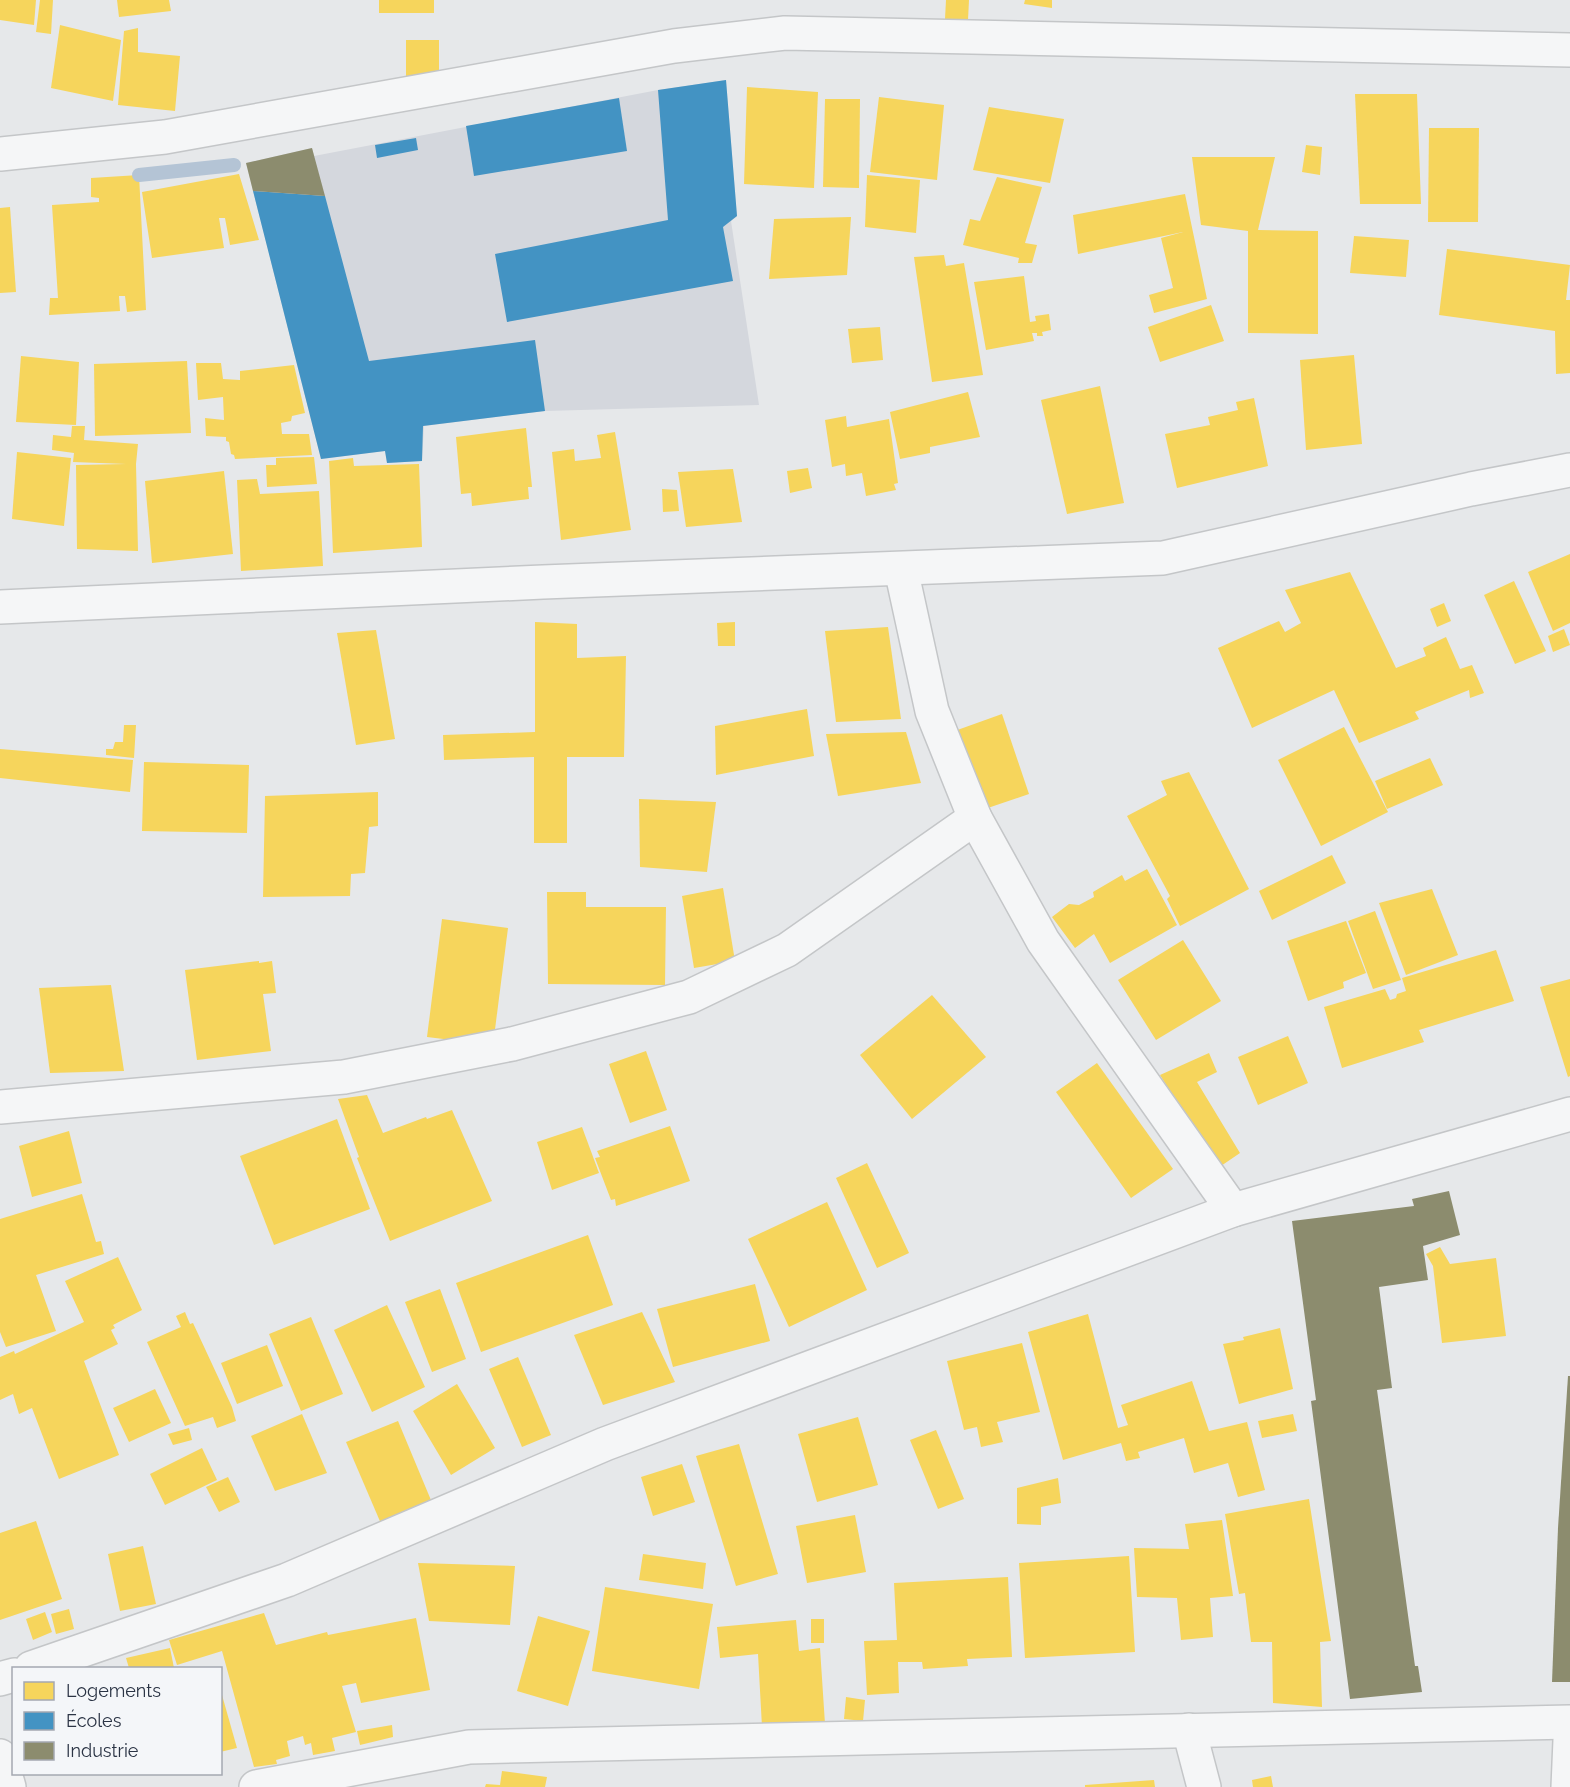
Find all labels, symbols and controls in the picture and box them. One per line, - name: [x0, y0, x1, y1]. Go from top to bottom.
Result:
- legend: [12, 1667, 222, 1775]
- text: Logements: [66, 1680, 161, 1701]
- text: Écoles: [66, 1709, 122, 1731]
- text: Industrie: [66, 1740, 139, 1761]

